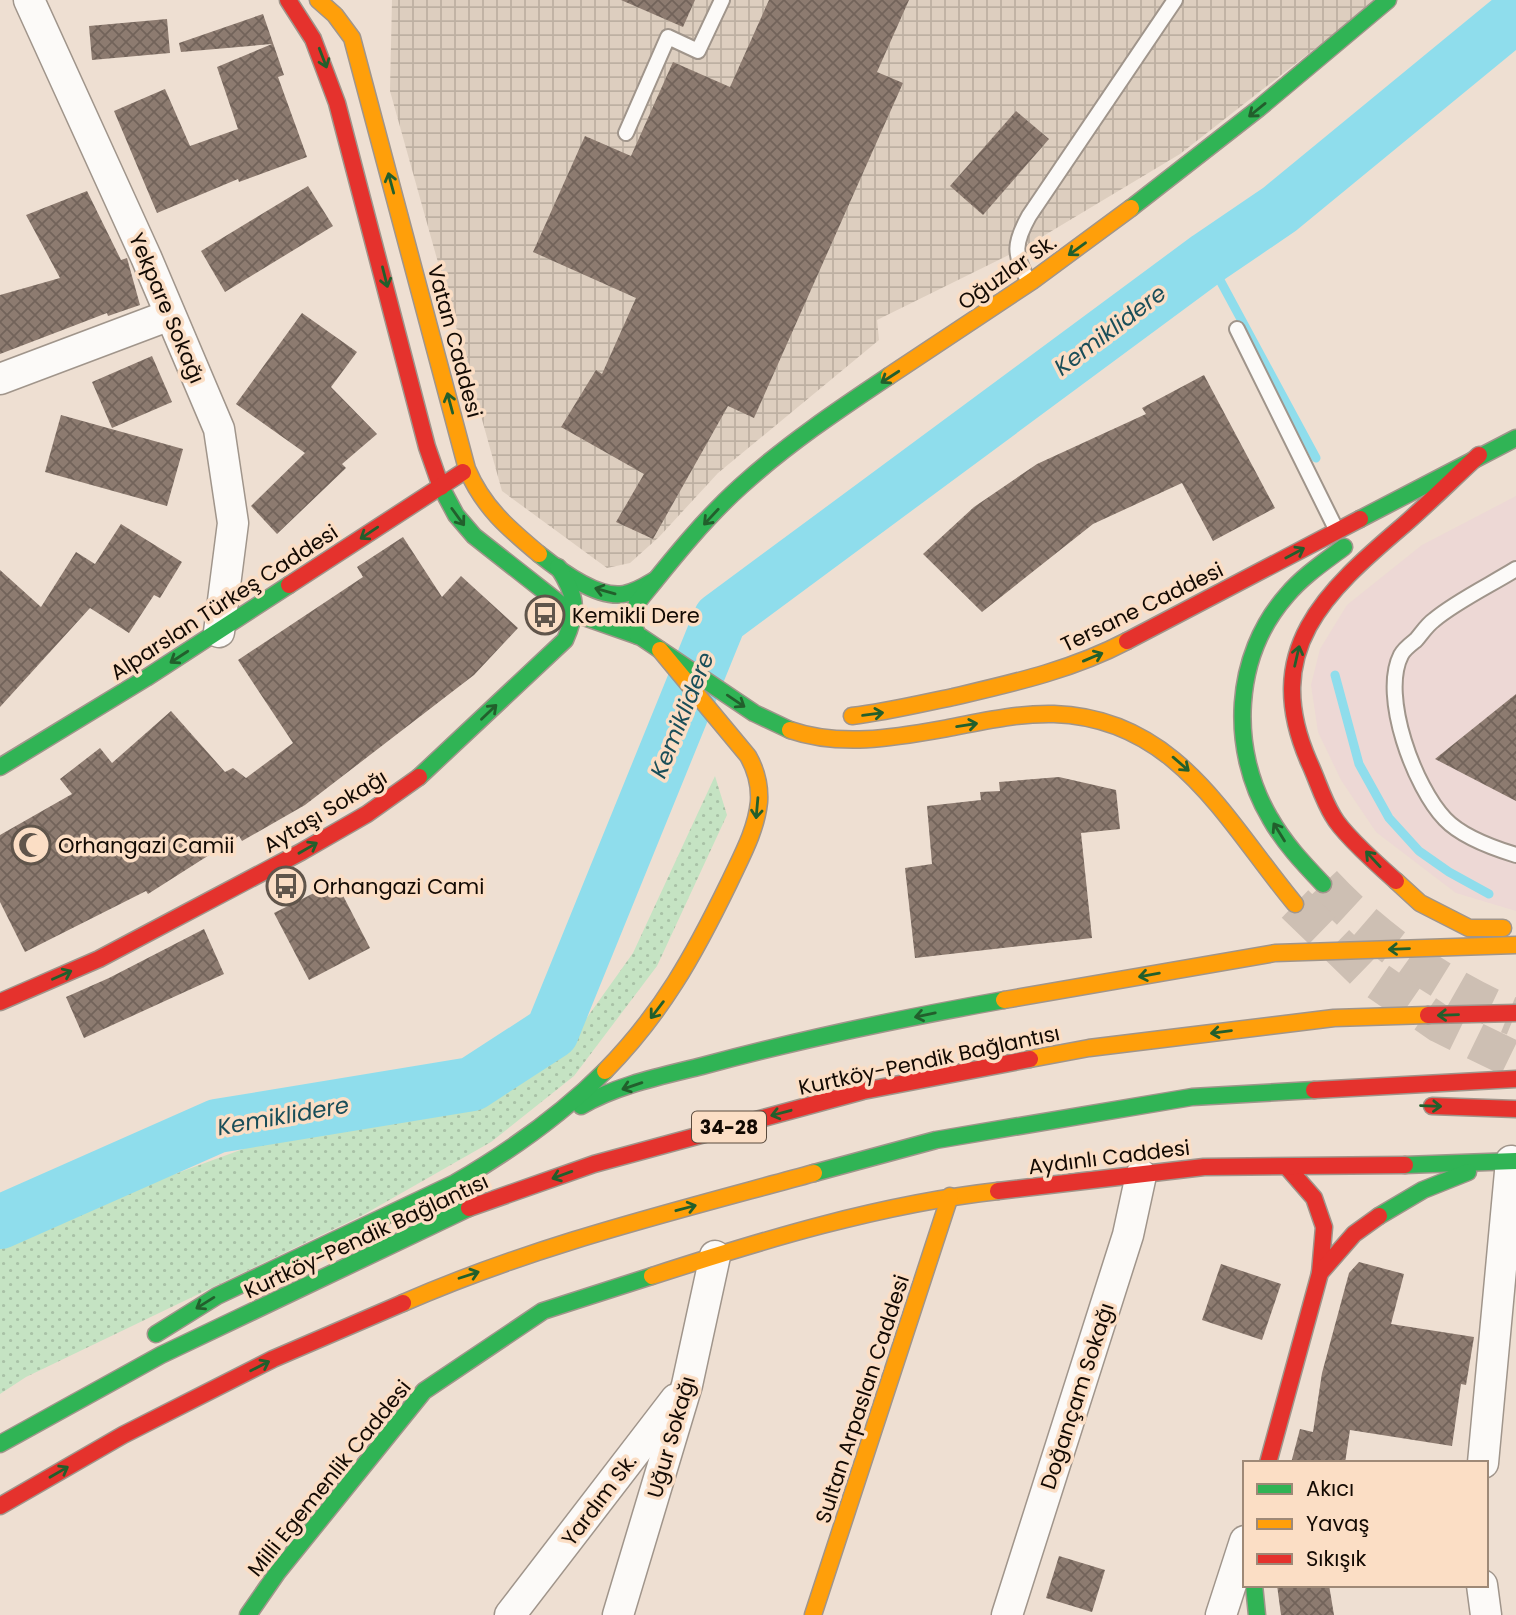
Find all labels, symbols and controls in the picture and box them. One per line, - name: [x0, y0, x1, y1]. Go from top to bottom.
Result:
- one-way arrow: [317, 47, 330, 69]
- one-way arrow: [1249, 102, 1267, 118]
- one-way arrow: [383, 172, 396, 194]
- street label: Oğuzlar Sk.: [952, 227, 1062, 317]
- street label: Yekpare Sokağı: [122, 228, 212, 388]
- one-way arrow: [1068, 241, 1087, 256]
- street label: Vatan Caddesi: [421, 261, 489, 421]
- one-way arrow: [379, 265, 392, 288]
- water label: Kemiklidere: [1047, 277, 1173, 383]
- one-way arrow: [880, 371, 900, 385]
- one-way arrow: [442, 392, 455, 414]
- one-way arrow: [451, 507, 466, 526]
- one-way arrow: [702, 508, 719, 525]
- street label: Alparslan Türkeş Caddesi: [105, 517, 343, 687]
- one-way arrow: [360, 526, 380, 540]
- one-way arrow: [1284, 546, 1305, 559]
- street label: Tersane Caddesi: [1056, 555, 1228, 659]
- one-way arrow: [594, 584, 616, 597]
- bus stop icon: Kemikli Dere: [524, 594, 566, 636]
- place label: Kemikli Dere: [572, 601, 700, 630]
- one-way arrow: [1291, 645, 1304, 668]
- water label: Kemiklidere: [642, 647, 722, 783]
- one-way arrow: [170, 650, 189, 665]
- one-way arrow: [1081, 650, 1103, 663]
- one-way arrow: [725, 694, 745, 708]
- one-way arrow: [480, 703, 497, 720]
- one-way arrow: [861, 707, 884, 720]
- one-way arrow: [955, 718, 978, 731]
- one-way arrow: [1172, 756, 1190, 772]
- street label: Aytaşı Sokağı: [258, 763, 392, 859]
- one-way arrow: [751, 796, 764, 819]
- one-way arrow: [1272, 823, 1287, 842]
- mosque icon: Orhangazi Camii: [10, 824, 52, 866]
- place label: Orhangazi Camii: [58, 831, 235, 860]
- one-way arrow: [297, 841, 318, 854]
- one-way arrow: [1364, 851, 1381, 868]
- bus stop icon: Orhangazi Cami: [265, 865, 307, 907]
- place label: Orhangazi Cami: [313, 872, 484, 901]
- one-way arrow: [1388, 942, 1411, 955]
- one-way arrow: [51, 968, 73, 981]
- one-way arrow: [1138, 969, 1161, 982]
- one-way arrow: [650, 1001, 665, 1020]
- one-way arrow: [914, 1008, 937, 1022]
- one-way arrow: [1437, 1008, 1460, 1021]
- street label: Kurtköy-Pendik Bağlantısı: [796, 1018, 1062, 1102]
- one-way arrow: [1210, 1025, 1233, 1038]
- one-way arrow: [622, 1081, 644, 1093]
- water label: Kemiklidere: [215, 1089, 351, 1143]
- one-way arrow: [1420, 1099, 1443, 1112]
- one-way arrow: [770, 1107, 793, 1120]
- road number: 34-28: [692, 1112, 766, 1142]
- street label: Aydınlı Caddesi: [1027, 1133, 1191, 1181]
- street label: Kurtköy-Pendik Bağlantısı: [239, 1167, 493, 1305]
- one-way arrow: [552, 1170, 574, 1182]
- one-way arrow: [674, 1201, 697, 1214]
- one-way arrow: [457, 1268, 479, 1281]
- street label: Sultan Arpaslan Caddesi: [808, 1271, 916, 1527]
- one-way arrow: [195, 1297, 215, 1311]
- street label: Doğançam Sokağı: [1033, 1299, 1121, 1493]
- one-way arrow: [249, 1358, 270, 1372]
- street label: Uğur Sokağı: [640, 1373, 702, 1501]
- street label: Milli Egemenlik Caddesi: [241, 1374, 417, 1582]
- street label: Yardım Sk.: [555, 1448, 643, 1552]
- legend: [1243, 1461, 1488, 1587]
- one-way arrow: [48, 1464, 68, 1478]
- text: Akıcı: [1306, 1474, 1354, 1503]
- text: Yavaş: [1306, 1509, 1369, 1538]
- text: Sıkışık: [1306, 1544, 1367, 1573]

